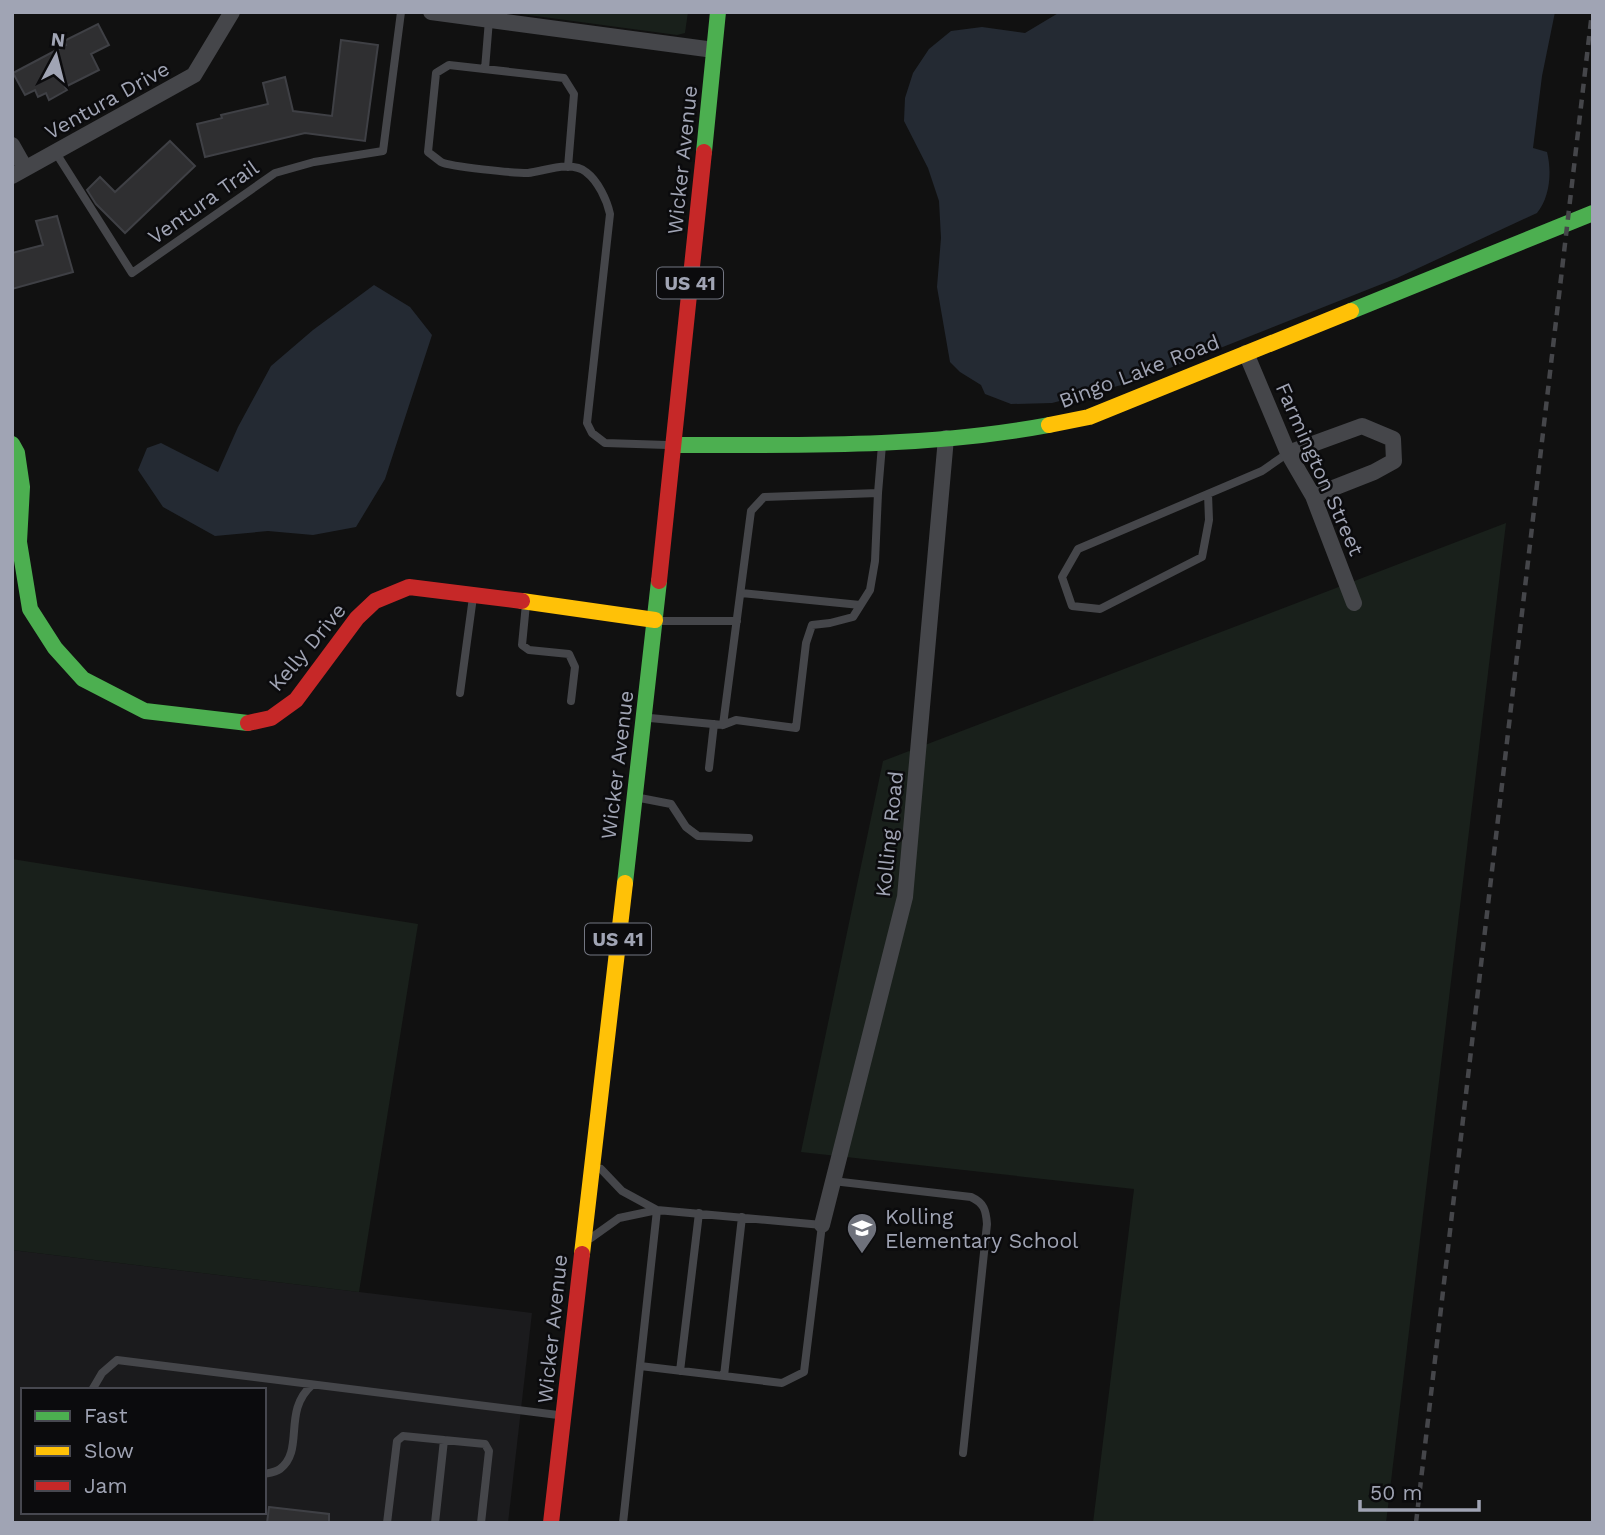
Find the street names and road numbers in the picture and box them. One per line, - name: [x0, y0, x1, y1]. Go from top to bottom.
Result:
- street label: Ventura Drive: [40, 56, 174, 144]
- street label: Wicker Avenue: [662, 84, 702, 236]
- street label: Ventura Trail: [143, 154, 263, 249]
- road number: US 41: [657, 268, 723, 298]
- street label: Bingo Lake Road: [1055, 329, 1223, 413]
- street label: Farmington Street: [1271, 379, 1369, 560]
- street label: Kelly Drive: [263, 598, 351, 696]
- street label: Wicker Avenue: [595, 689, 639, 841]
- street label: Kolling Road: [870, 770, 908, 898]
- road number: US 41: [585, 923, 651, 954]
- street label: Wicker Avenue: [532, 1253, 572, 1405]

